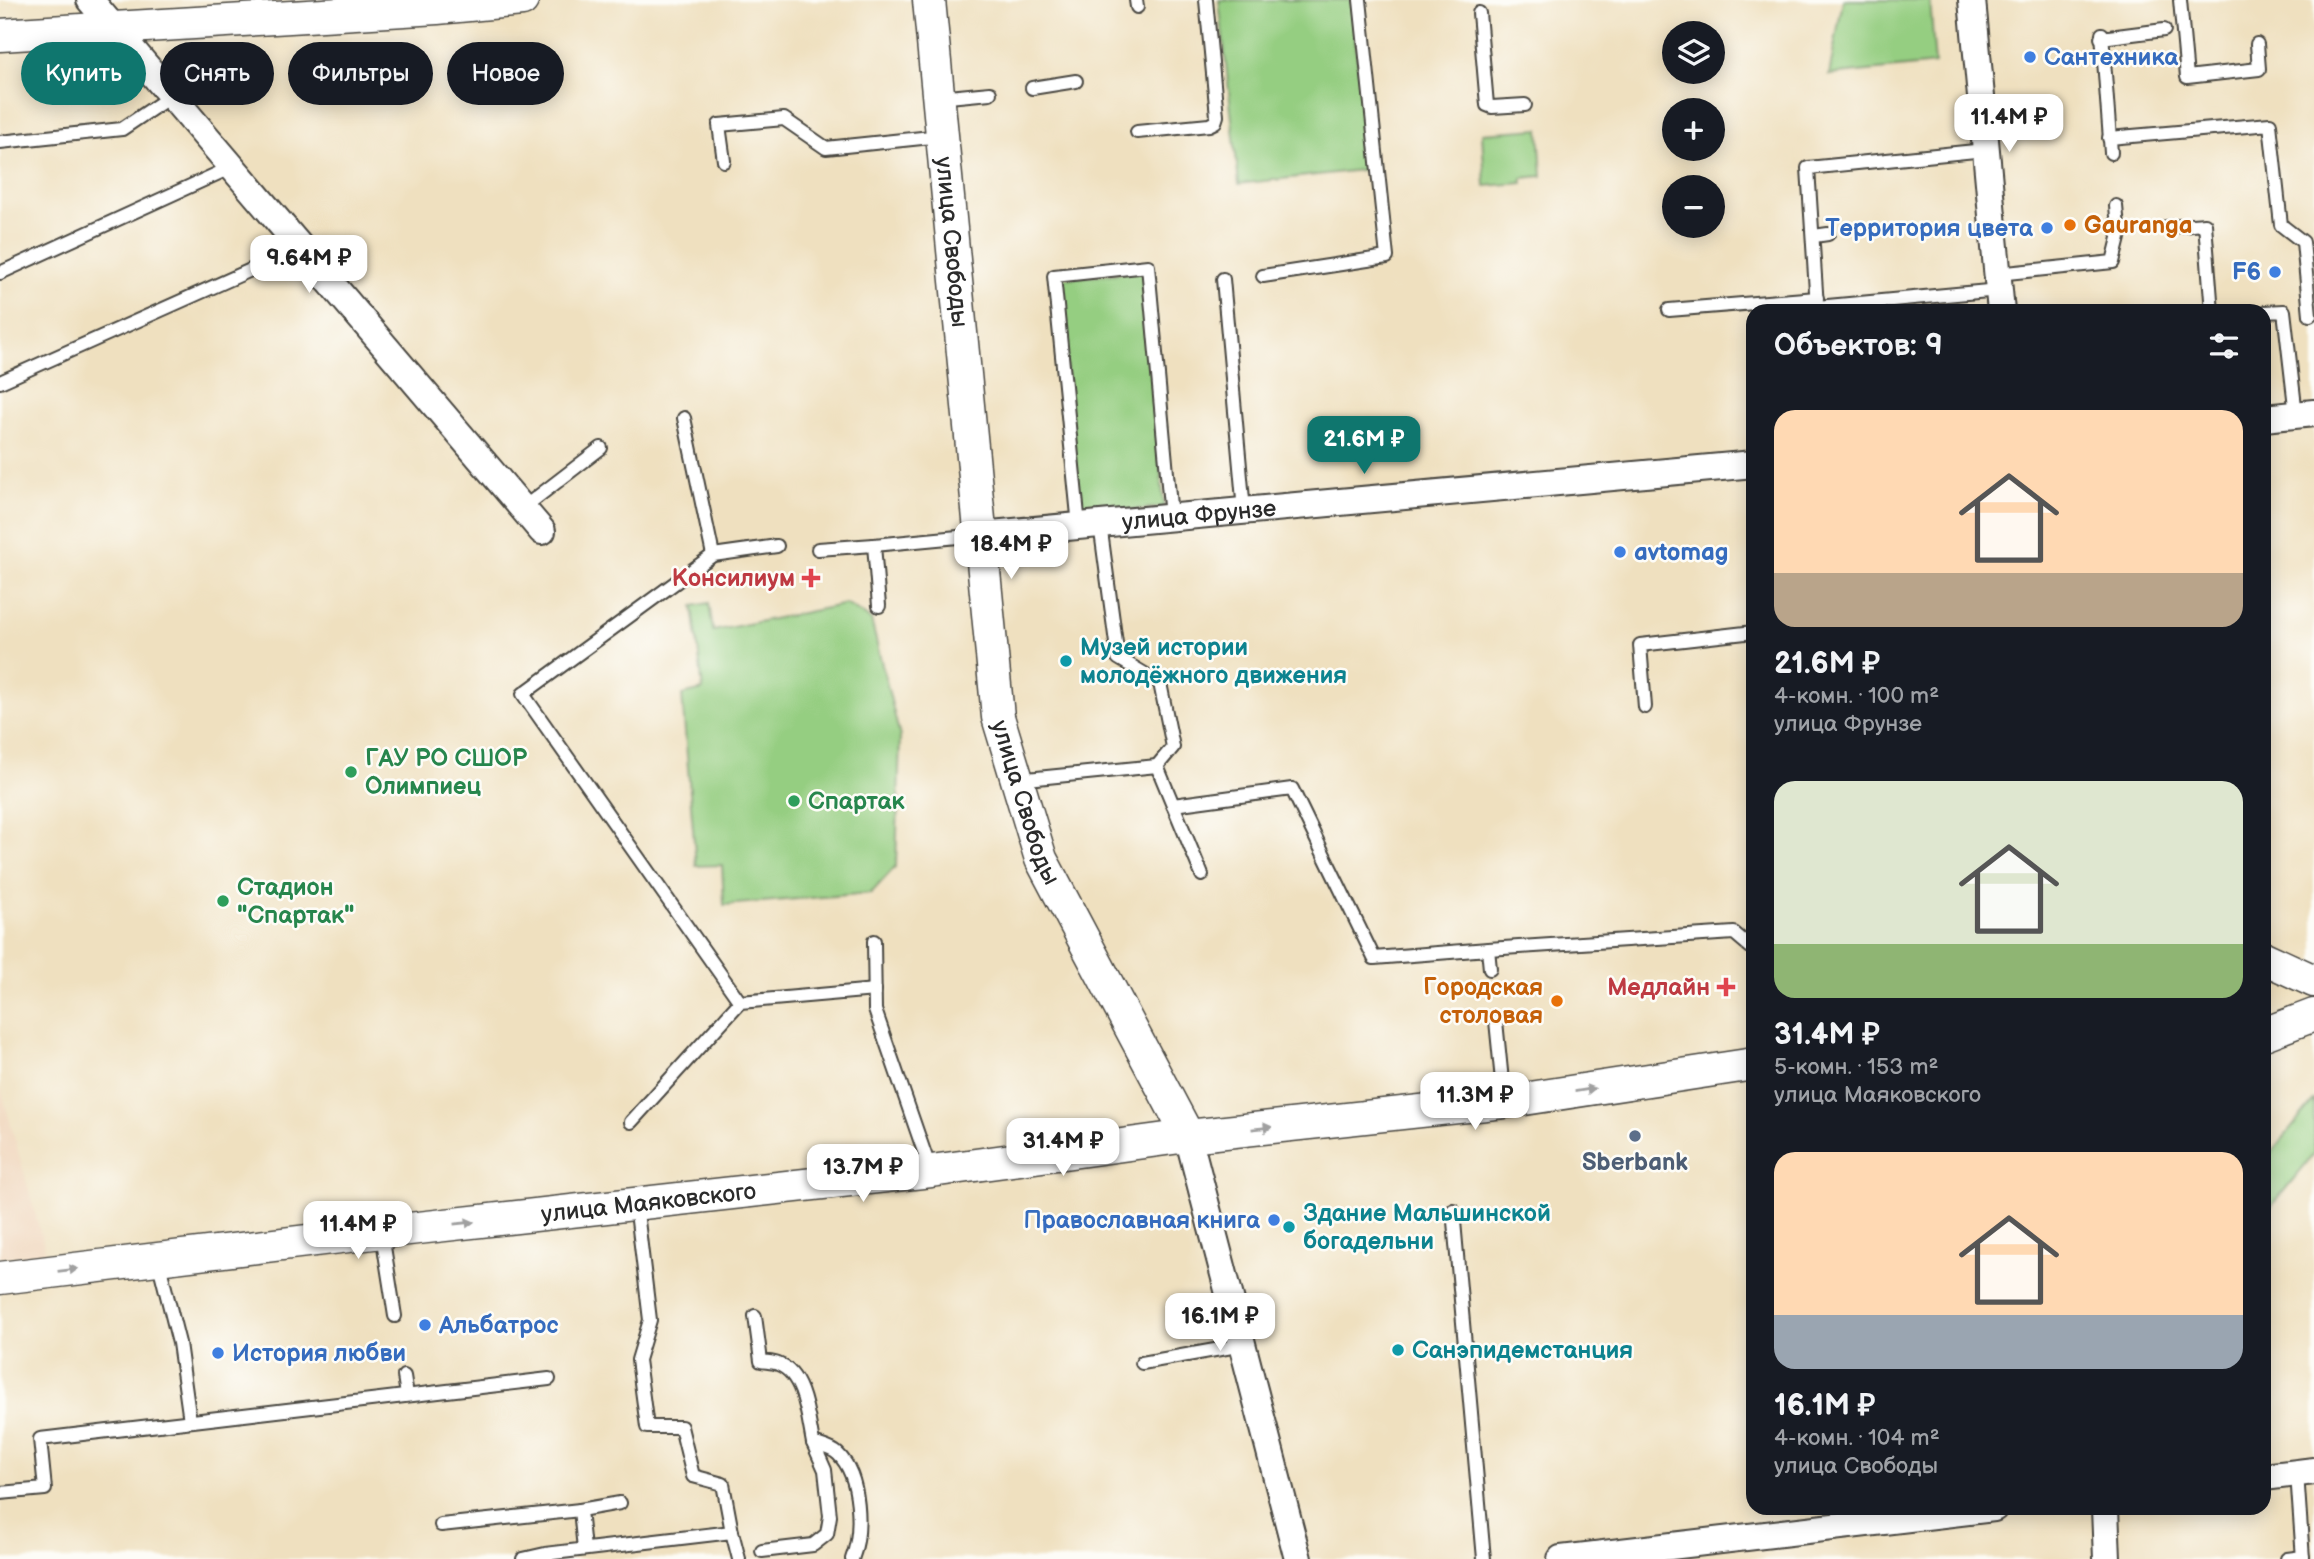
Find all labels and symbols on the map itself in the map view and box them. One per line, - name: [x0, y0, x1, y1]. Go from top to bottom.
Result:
- place label: Сантехника: [2044, 43, 2179, 72]
- marker: Сантехника: [2022, 49, 2038, 65]
- pin: 11.4M ₽: [1944, 94, 2074, 154]
- street label: улица Свободы: [930, 155, 975, 328]
- place label: Gauranga: [2084, 211, 2192, 240]
- place label: Территория цвета: [1825, 214, 2034, 243]
- marker: Gauranga: [2062, 217, 2078, 233]
- marker: Территория цвета: [2039, 220, 2055, 236]
- pin: 9.64M ₽: [244, 236, 374, 295]
- place label: F6: [2232, 258, 2261, 287]
- marker: F6: [2267, 264, 2283, 280]
- pin: 21.6M ₽: [1299, 416, 1429, 476]
- street label: улица Фрунзе: [1121, 493, 1277, 536]
- pin: 18.4M ₽: [946, 522, 1076, 581]
- place label: avtomag: [1634, 538, 1728, 567]
- marker: avtomag: [1612, 544, 1628, 560]
- place label: Консилиум: [672, 564, 795, 593]
- marker: Консилиум: [801, 568, 821, 588]
- place label: Музей истории молодёжного движения: [1080, 633, 1347, 690]
- marker: Музей истории молодёжного движения: [1058, 653, 1074, 669]
- street label: улица Свободы: [985, 717, 1066, 890]
- place label: ГАУ РО СШОР Олимпиец: [365, 744, 528, 801]
- marker: ГАУ РО СШОР Олимпиец: [343, 764, 359, 780]
- place label: Спартак: [808, 787, 906, 816]
- marker: Спартак: [786, 793, 802, 809]
- place label: Стадион "Спартак": [237, 873, 354, 930]
- marker: Стадион "Спартак": [215, 893, 231, 909]
- place label: Городская столовая: [1423, 973, 1543, 1030]
- place label: Медлайн: [1607, 973, 1710, 1002]
- marker: Медлайн: [1716, 977, 1736, 997]
- marker: Городская столовая: [1549, 993, 1565, 1009]
- pin: 11.3M ₽: [1410, 1072, 1540, 1132]
- one-way arrow: [1574, 1084, 1596, 1095]
- pin: 31.4M ₽: [998, 1118, 1128, 1178]
- one-way arrow: [1251, 1122, 1273, 1133]
- marker: Sberbank: [1627, 1128, 1643, 1144]
- pin: 13.7M ₽: [798, 1144, 928, 1204]
- place label: Sberbank: [1582, 1148, 1688, 1177]
- street label: улица Маяковского: [540, 1176, 758, 1229]
- place label: Здание Мальшинской богадельни: [1303, 1199, 1551, 1256]
- pin: 11.4M ₽: [293, 1202, 423, 1261]
- place label: Православная книга: [1023, 1206, 1261, 1235]
- marker: Православная книга: [1266, 1212, 1282, 1228]
- one-way arrow: [453, 1217, 475, 1228]
- marker: Здание Мальшинской богадельни: [1281, 1219, 1297, 1235]
- one-way arrow: [57, 1265, 79, 1276]
- pin: 16.1M ₽: [1155, 1294, 1285, 1353]
- place label: Альбатрос: [438, 1311, 559, 1340]
- marker: Альбатрос: [417, 1317, 433, 1333]
- place label: Санэпидемстанция: [1412, 1336, 1633, 1365]
- place label: История любви: [232, 1339, 406, 1368]
- marker: Санэпидемстанция: [1390, 1342, 1406, 1358]
- marker: История любви: [210, 1345, 226, 1361]

